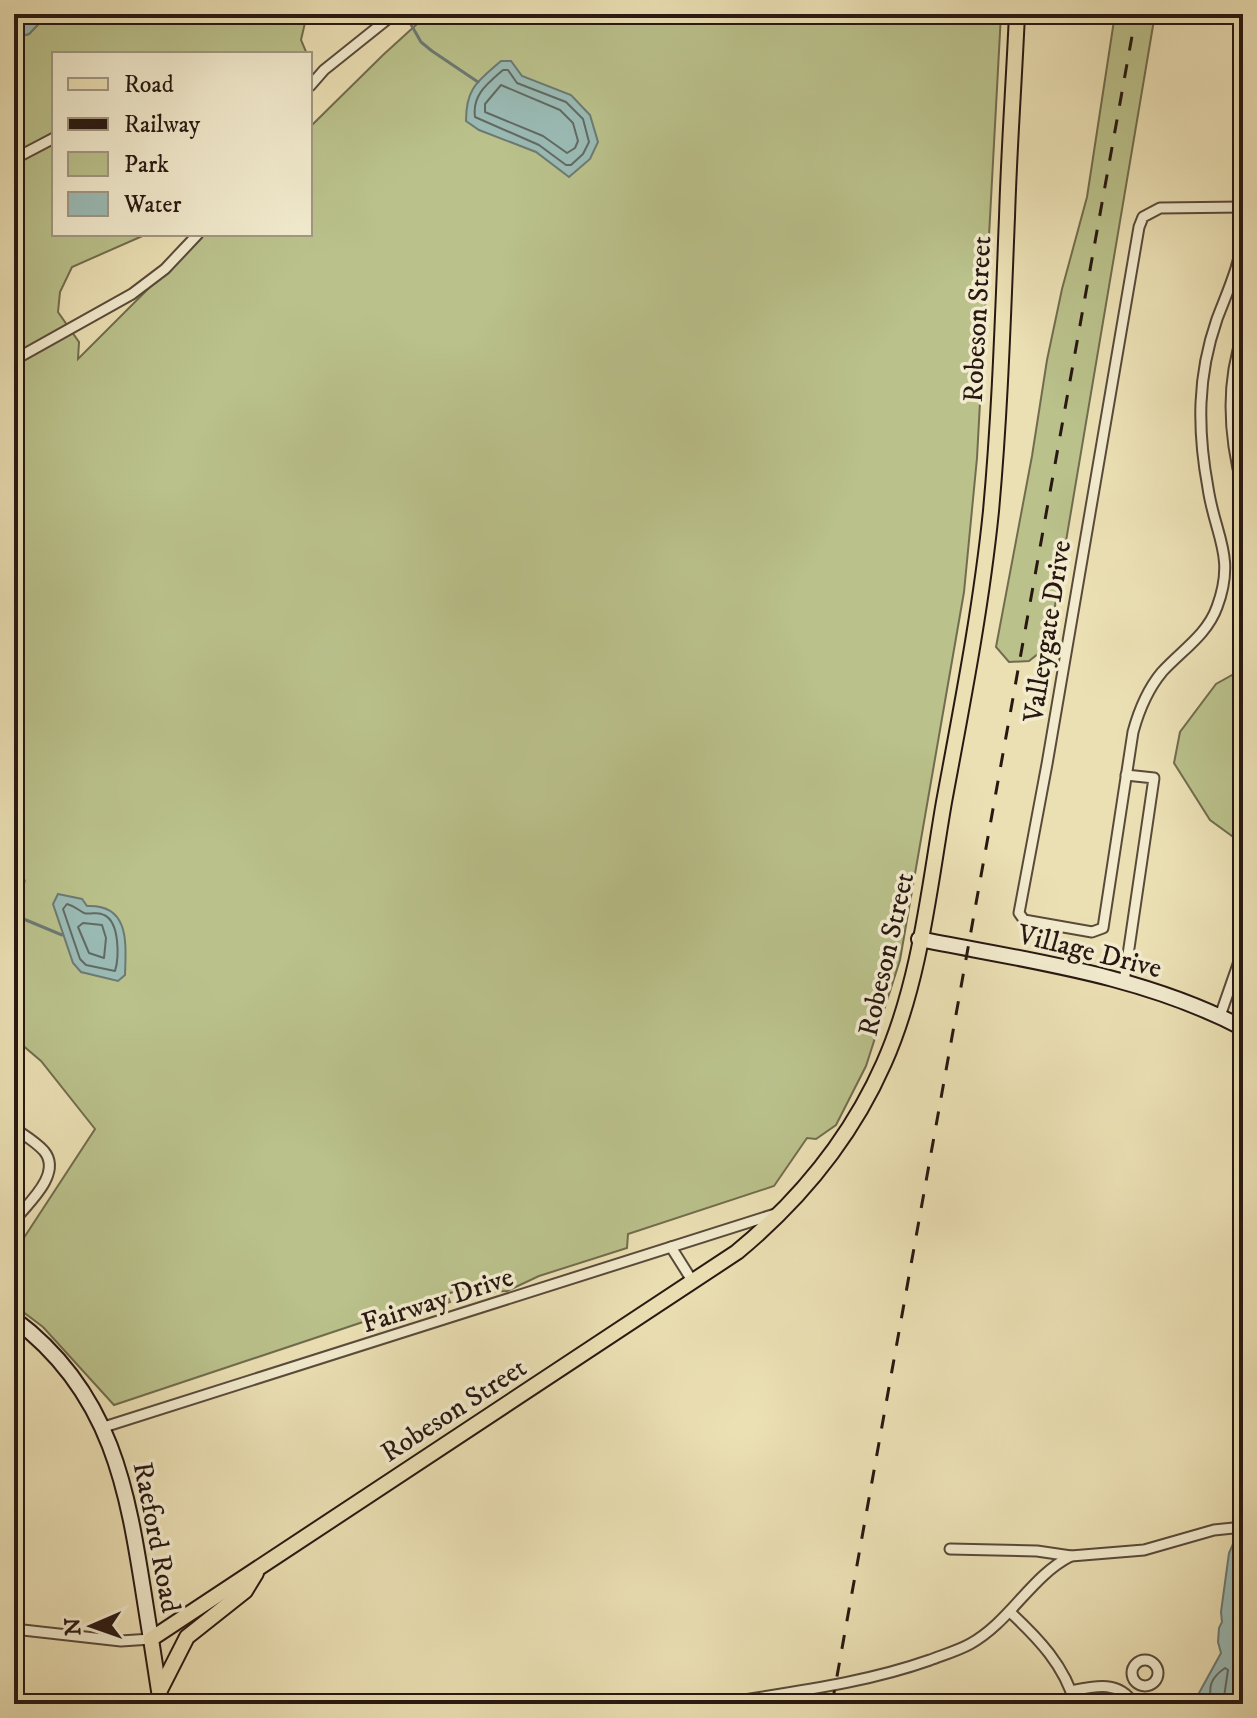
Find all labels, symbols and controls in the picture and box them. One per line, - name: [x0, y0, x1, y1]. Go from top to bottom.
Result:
- legend: [52, 52, 312, 236]
- text: Road: [124, 70, 174, 100]
- text: Railway: [124, 110, 201, 140]
- text: Park: [124, 150, 169, 180]
- text: Water: [123, 190, 181, 220]
- street label: Robeson Street: [956, 235, 999, 403]
- street label: Valleygate Drive: [1016, 538, 1079, 726]
- street label: Robeson Street: [851, 869, 922, 1039]
- street label: Village Drive: [1013, 916, 1165, 986]
- street label: Fairway Drive: [357, 1259, 518, 1341]
- street label: Robeson Street: [374, 1350, 533, 1470]
- street label: Raeford Road: [125, 1459, 188, 1616]
- north arrow: [52, 1586, 132, 1666]
- text: N: [60, 1617, 87, 1636]

